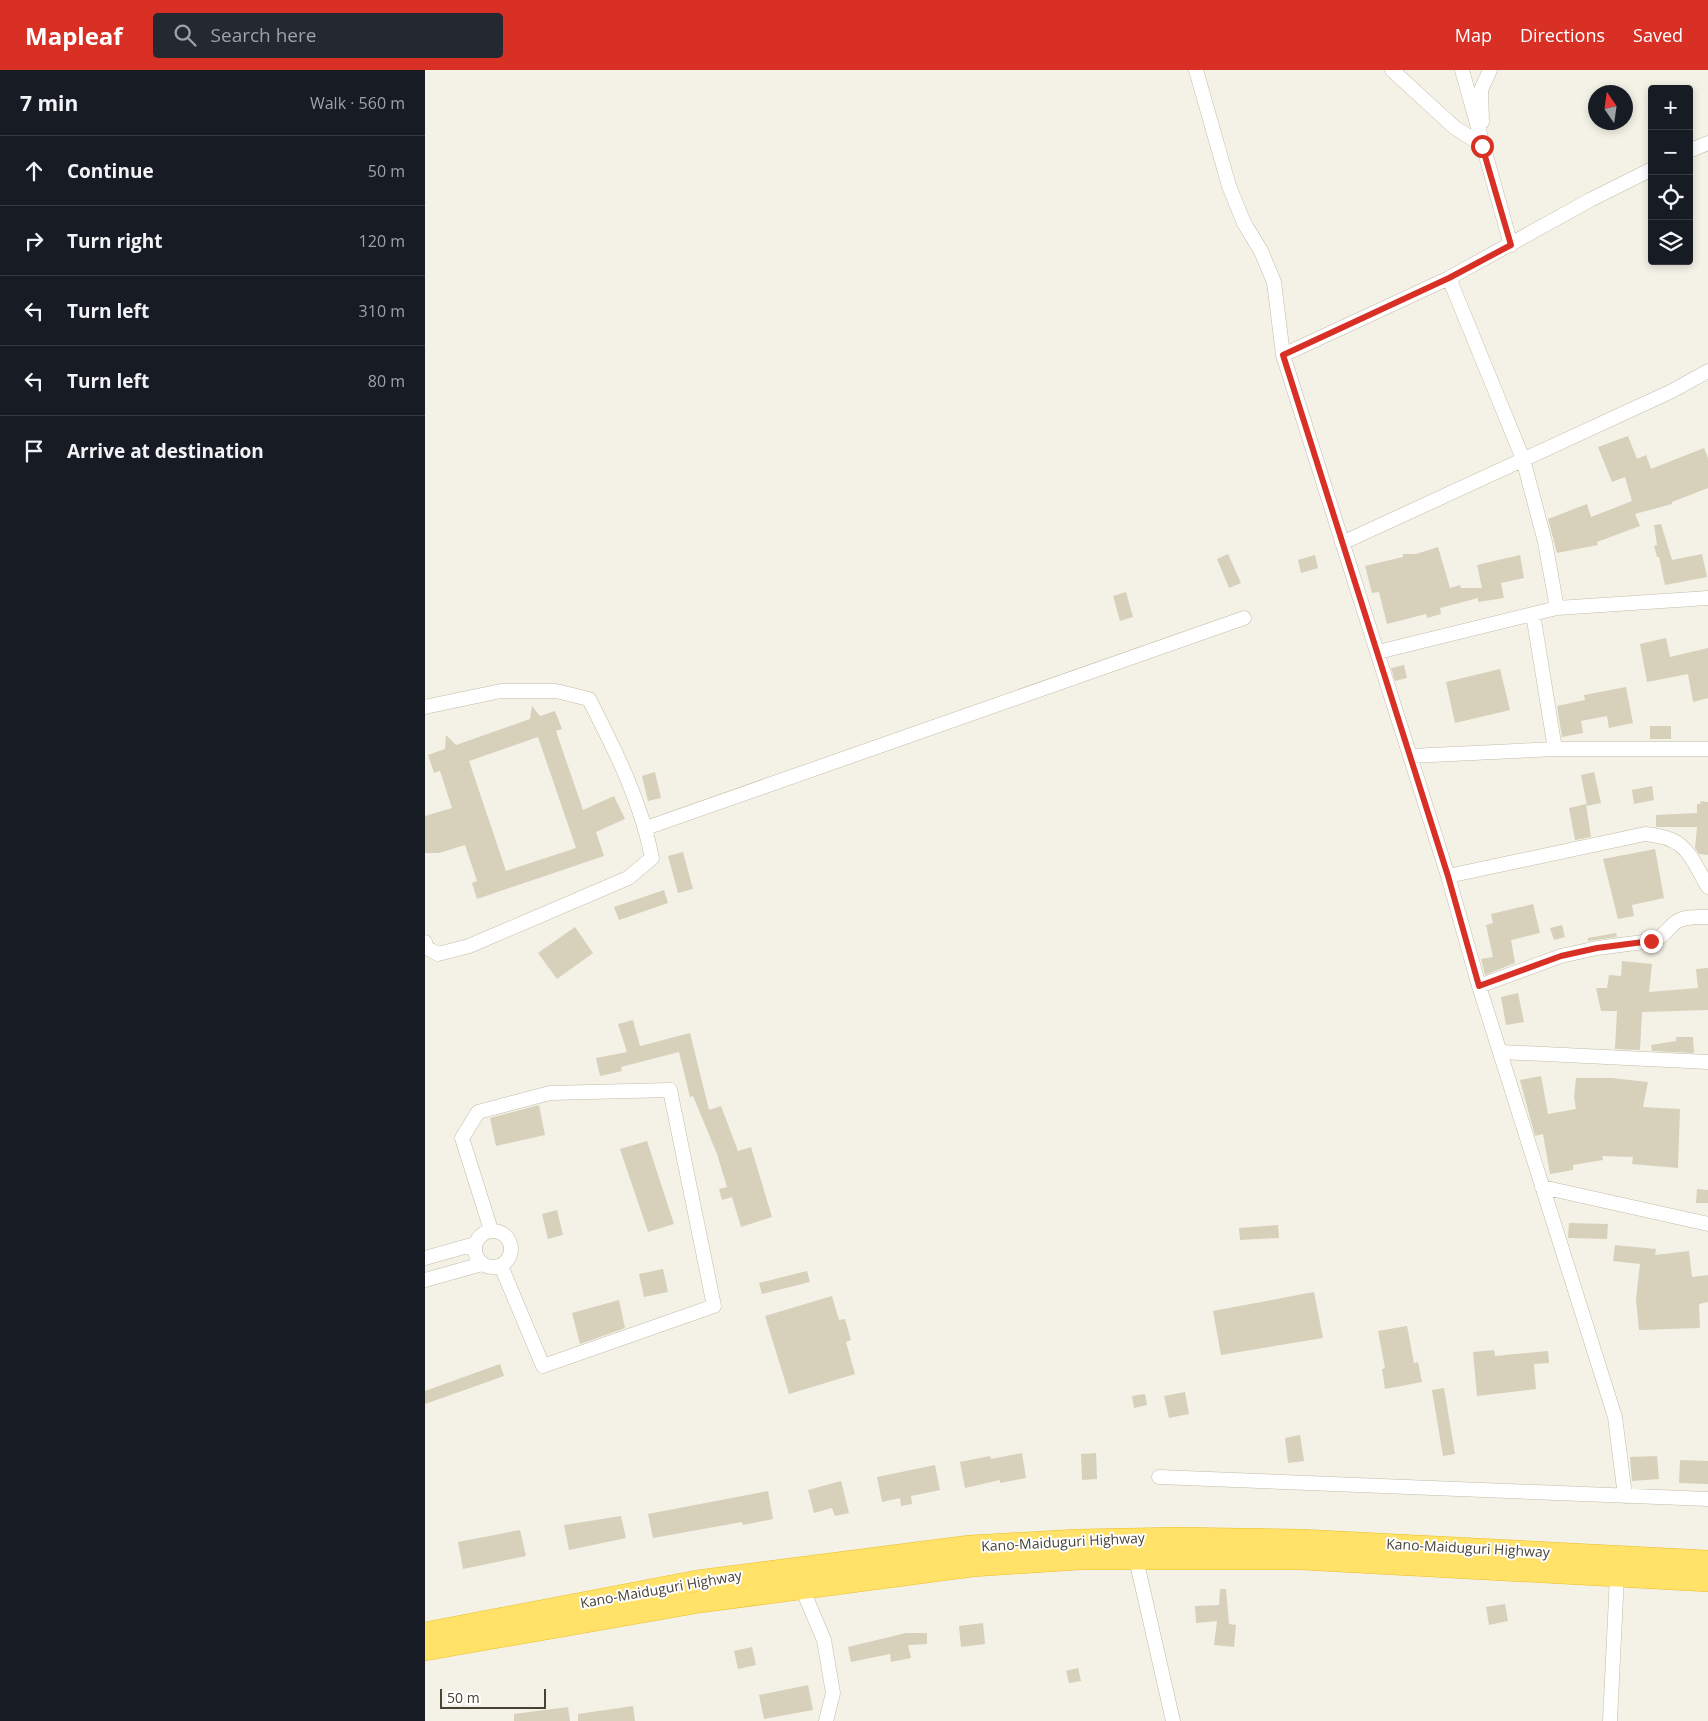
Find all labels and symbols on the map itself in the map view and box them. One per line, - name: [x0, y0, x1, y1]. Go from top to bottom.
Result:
- north arrow: [1588, 85, 1633, 130]
- route start: [1471, 135, 1494, 158]
- route end: [1640, 930, 1663, 953]
- street label: Kano-Maiduguri Highway: [981, 1528, 1146, 1555]
- street label: Kano-Maiduguri Highway: [1386, 1534, 1551, 1561]
- street label: Kano-Maiduguri Highway: [579, 1565, 744, 1612]
- scale bar: [440, 1686, 546, 1709]

